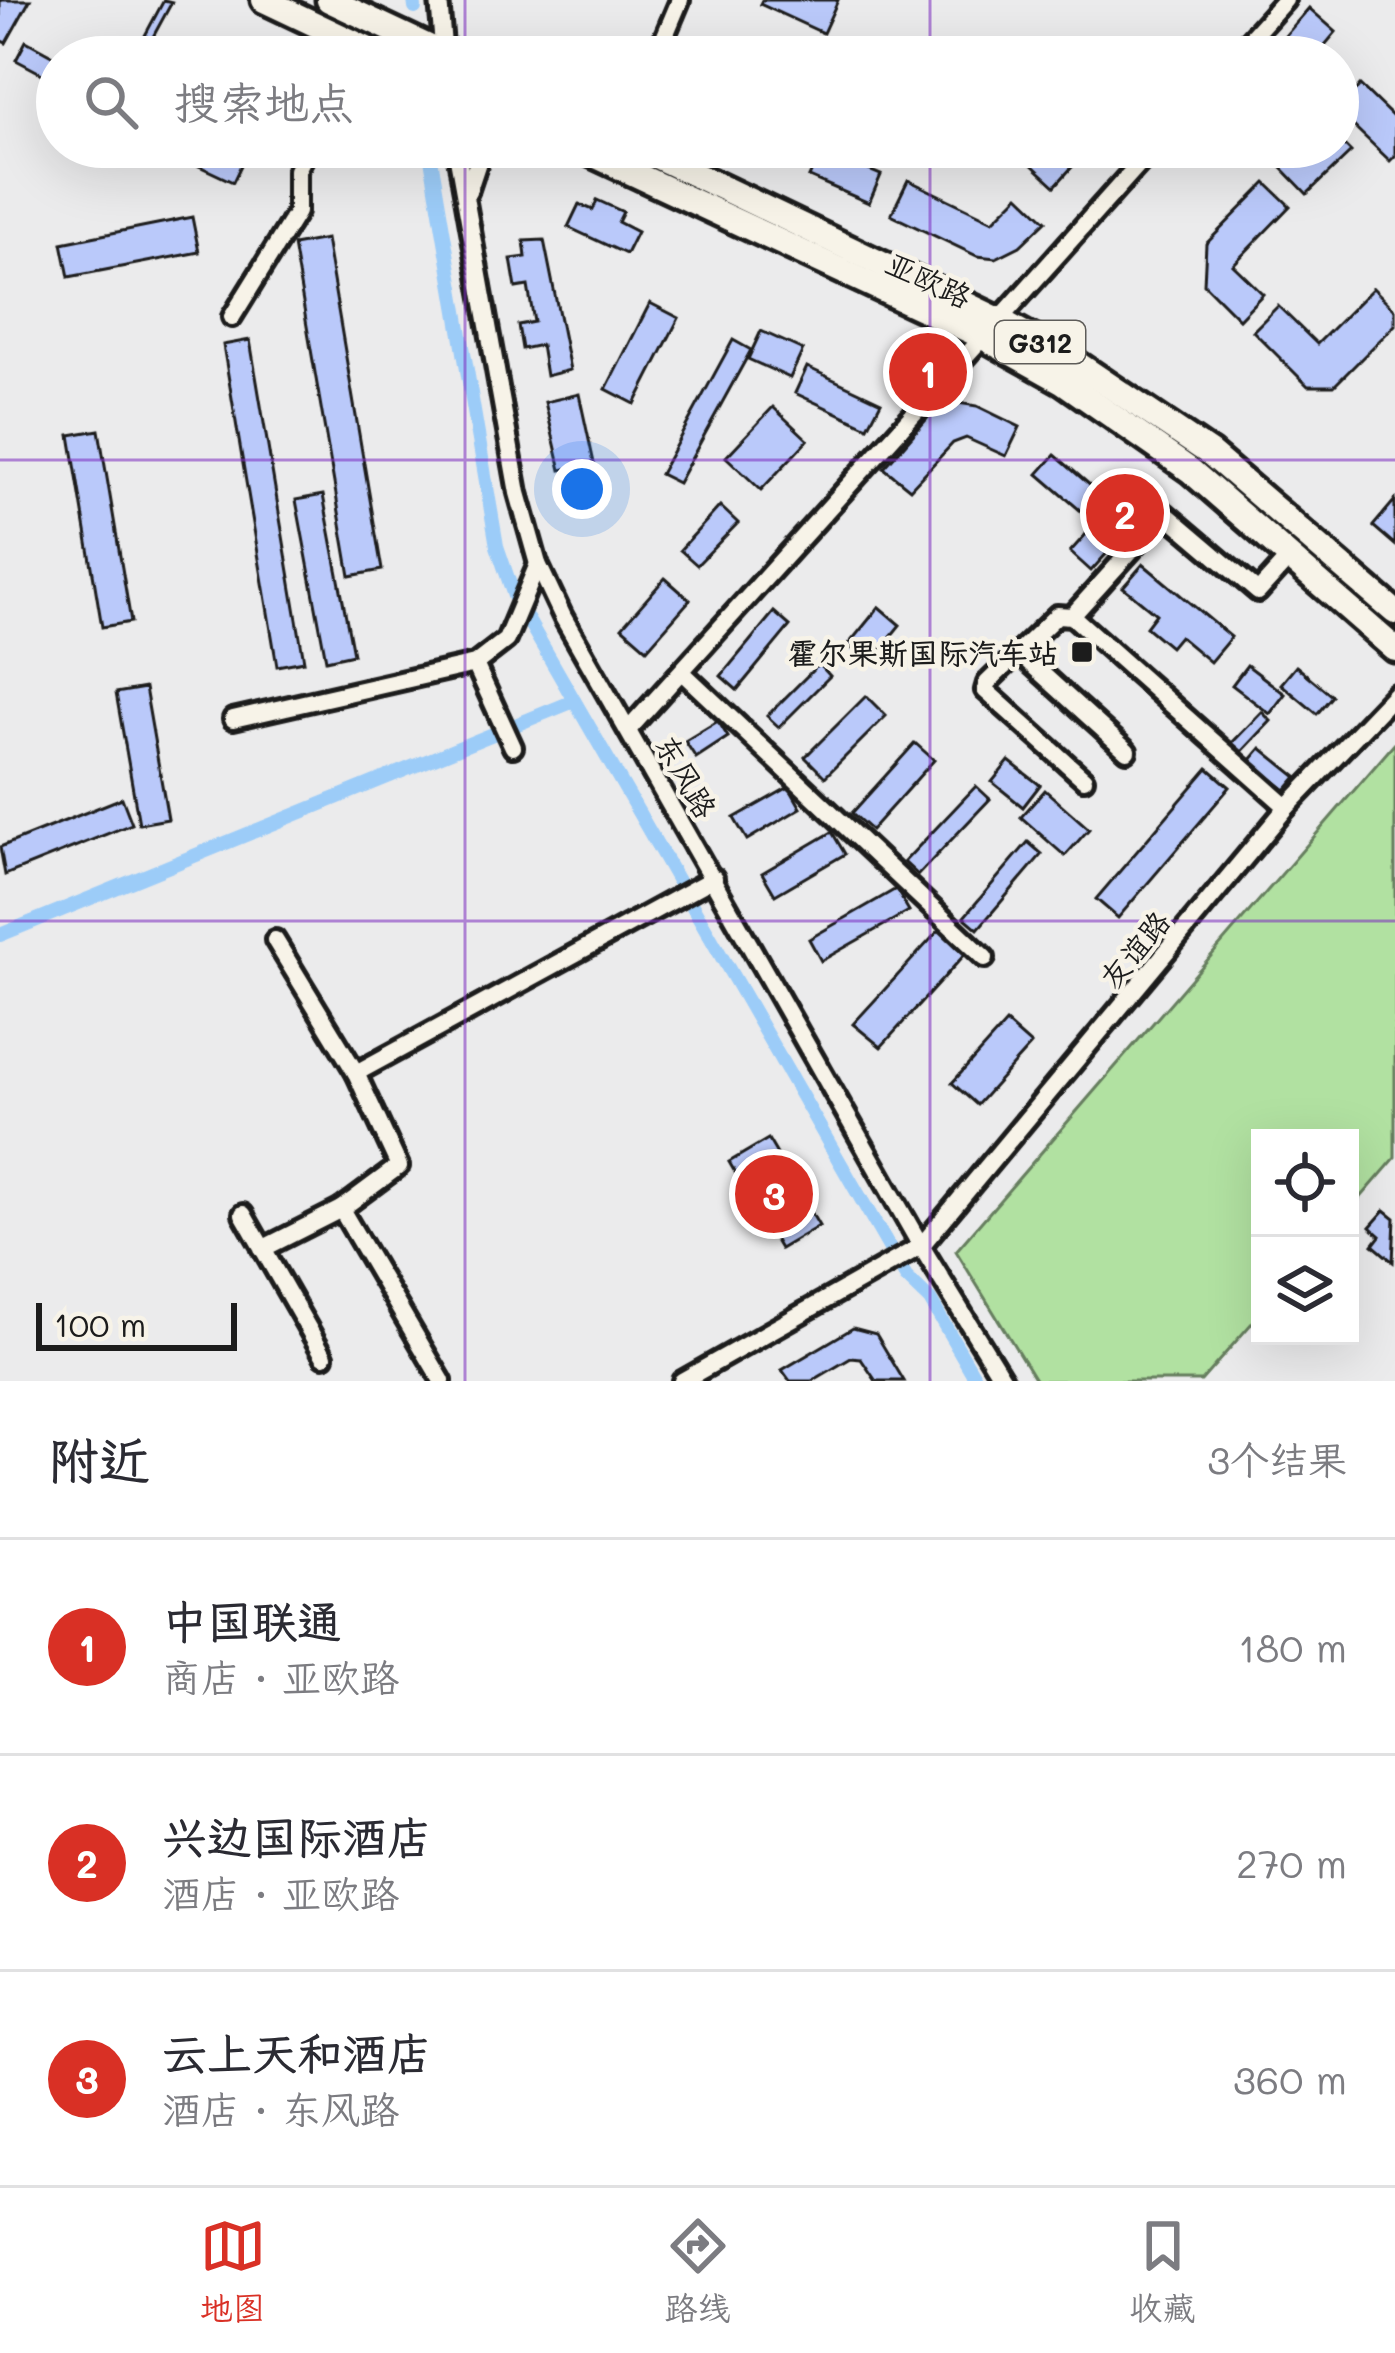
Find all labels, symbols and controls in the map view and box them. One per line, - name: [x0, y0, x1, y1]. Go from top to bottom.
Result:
- search box: [36, 36, 1359, 168]
- icon: search: [78, 69, 144, 135]
- text: 搜索地点: [174, 72, 354, 130]
- street label: 亚欧路: [880, 242, 978, 316]
- road number: G312: [995, 321, 1085, 363]
- pin: 1: [889, 327, 967, 417]
- your location: [552, 459, 612, 519]
- pin: 2: [1086, 468, 1164, 558]
- place label: 霍尔果斯国际汽车站: [788, 632, 1058, 672]
- marker: 霍尔果斯国际汽车站: [1069, 639, 1095, 665]
- street label: 东风路: [647, 727, 727, 825]
- street label: 友谊路: [1090, 902, 1178, 996]
- map controls: [1251, 1129, 1359, 1345]
- button: locate: [1251, 1129, 1359, 1237]
- pin: 3: [735, 1149, 813, 1239]
- button: layers: [1251, 1237, 1359, 1345]
- scale bar: [36, 1297, 237, 1350]
- text: 100 m: [54, 1302, 146, 1345]
- text: 附近: [48, 1425, 150, 1492]
- text: 3个结果: [1207, 1433, 1347, 1484]
- text: 中国联通: [162, 1591, 342, 1649]
- text: 1: [78, 1621, 96, 1672]
- text: 180 m: [1238, 1621, 1347, 1672]
- text: 商店 · 亚欧路: [162, 1651, 399, 1702]
- text: 兴边国际酒店: [162, 1807, 432, 1865]
- text: 2: [76, 1837, 98, 1888]
- text: 270 m: [1236, 1837, 1347, 1888]
- text: 酒店 · 亚欧路: [162, 1867, 399, 1918]
- text: 云上天和酒店: [162, 2023, 432, 2081]
- text: 3: [75, 2053, 99, 2104]
- text: 360 m: [1233, 2053, 1347, 2104]
- text: 酒店 · 东风路: [162, 2083, 399, 2134]
- tab: 地图: [200, 2213, 266, 2329]
- tab: 路线: [665, 2213, 731, 2329]
- tab: 收藏: [1130, 2213, 1196, 2329]

